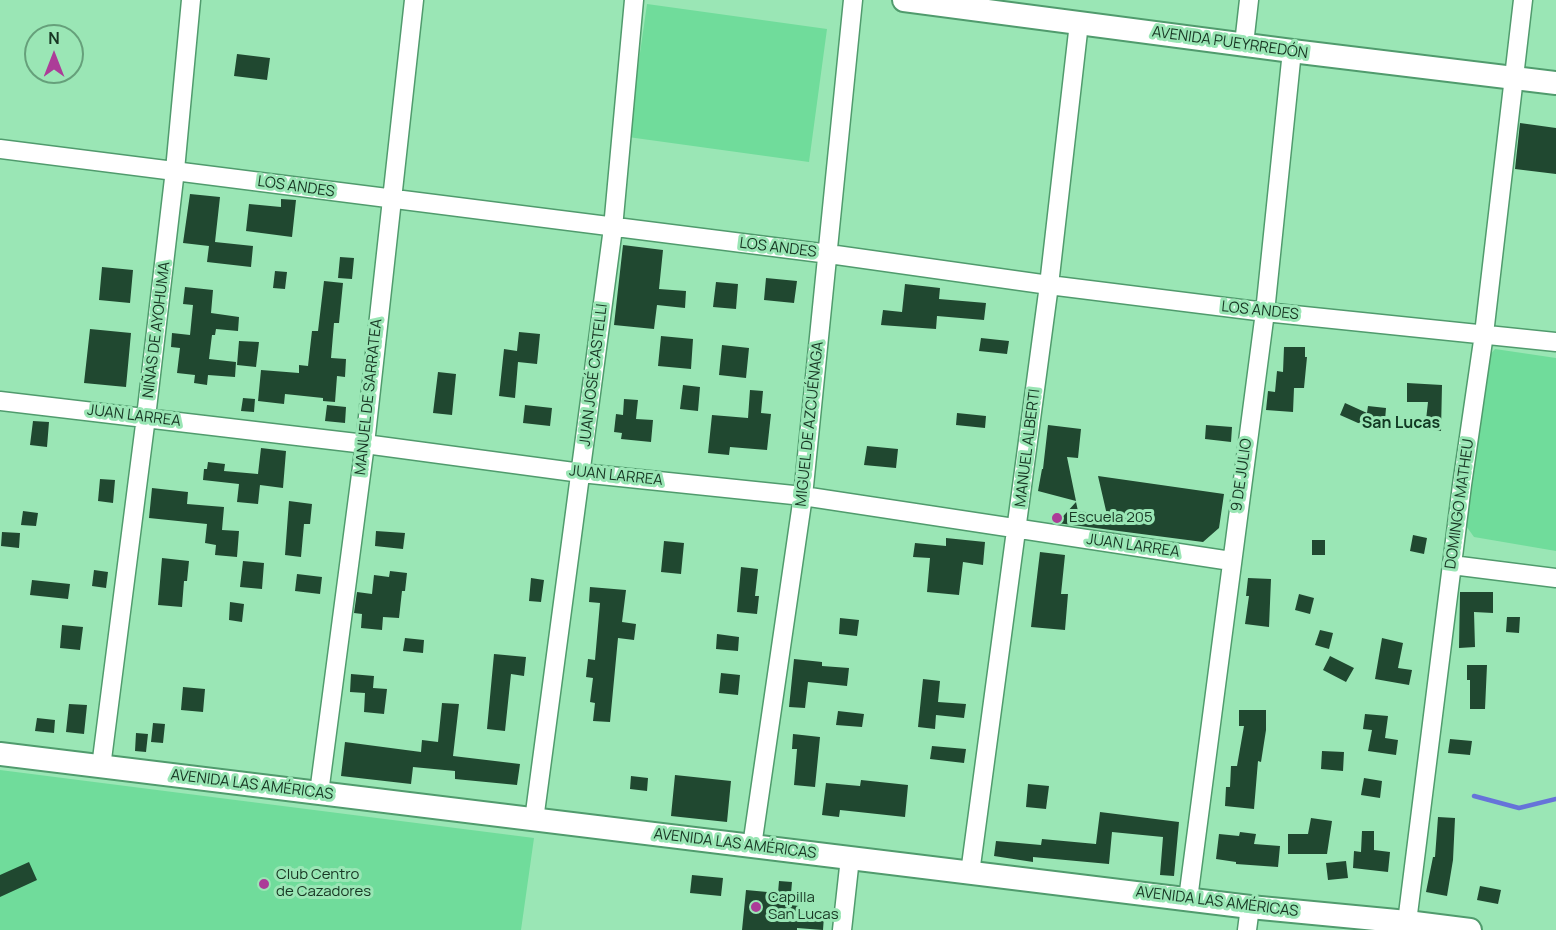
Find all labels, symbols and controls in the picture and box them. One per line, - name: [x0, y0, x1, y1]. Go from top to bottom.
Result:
- street label: AVENIDA PUEYRREDÓN: [1151, 23, 1309, 63]
- north arrow: [24, 24, 84, 84]
- text: N: [48, 27, 60, 49]
- street label: LOS ANDES: [256, 173, 336, 201]
- street label: LOS ANDES: [738, 234, 818, 262]
- street label: NIÑAS DE AYOHUMA: [140, 261, 174, 399]
- street label: LOS ANDES: [1220, 298, 1300, 324]
- street label: JUAN JOSÉ CASTELLI: [576, 303, 612, 447]
- street label: MANUEL DE SARRATEA: [352, 318, 386, 476]
- street label: MIGUEL DE AZCUÉNAGA: [792, 341, 828, 507]
- street label: MANUEL ALBERTI: [1012, 388, 1044, 508]
- street label: JUAN LARREA: [86, 401, 182, 431]
- district label: San Lucas: [1362, 414, 1440, 434]
- street label: 9 DE JULIO: [1228, 437, 1256, 513]
- street label: DOMINGO MATHEU: [1442, 438, 1478, 570]
- street label: JUAN LARREA: [568, 462, 664, 490]
- place label: Escuela 205: [1069, 509, 1153, 527]
- marker: Escuela 205: [1050, 511, 1064, 525]
- street label: JUAN LARREA: [1085, 531, 1181, 561]
- street label: AVENIDA LAS AMÉRICAS: [170, 766, 334, 804]
- street label: AVENIDA LAS AMÉRICAS: [653, 825, 817, 863]
- place label: Club Centro de Cazadores: [276, 866, 371, 901]
- marker: Club Centro de Cazadores: [257, 877, 271, 891]
- street label: AVENIDA LAS AMÉRICAS: [1135, 883, 1299, 921]
- place label: Capilla San Lucas: [768, 889, 839, 924]
- marker: Capilla San Lucas: [749, 900, 763, 914]

